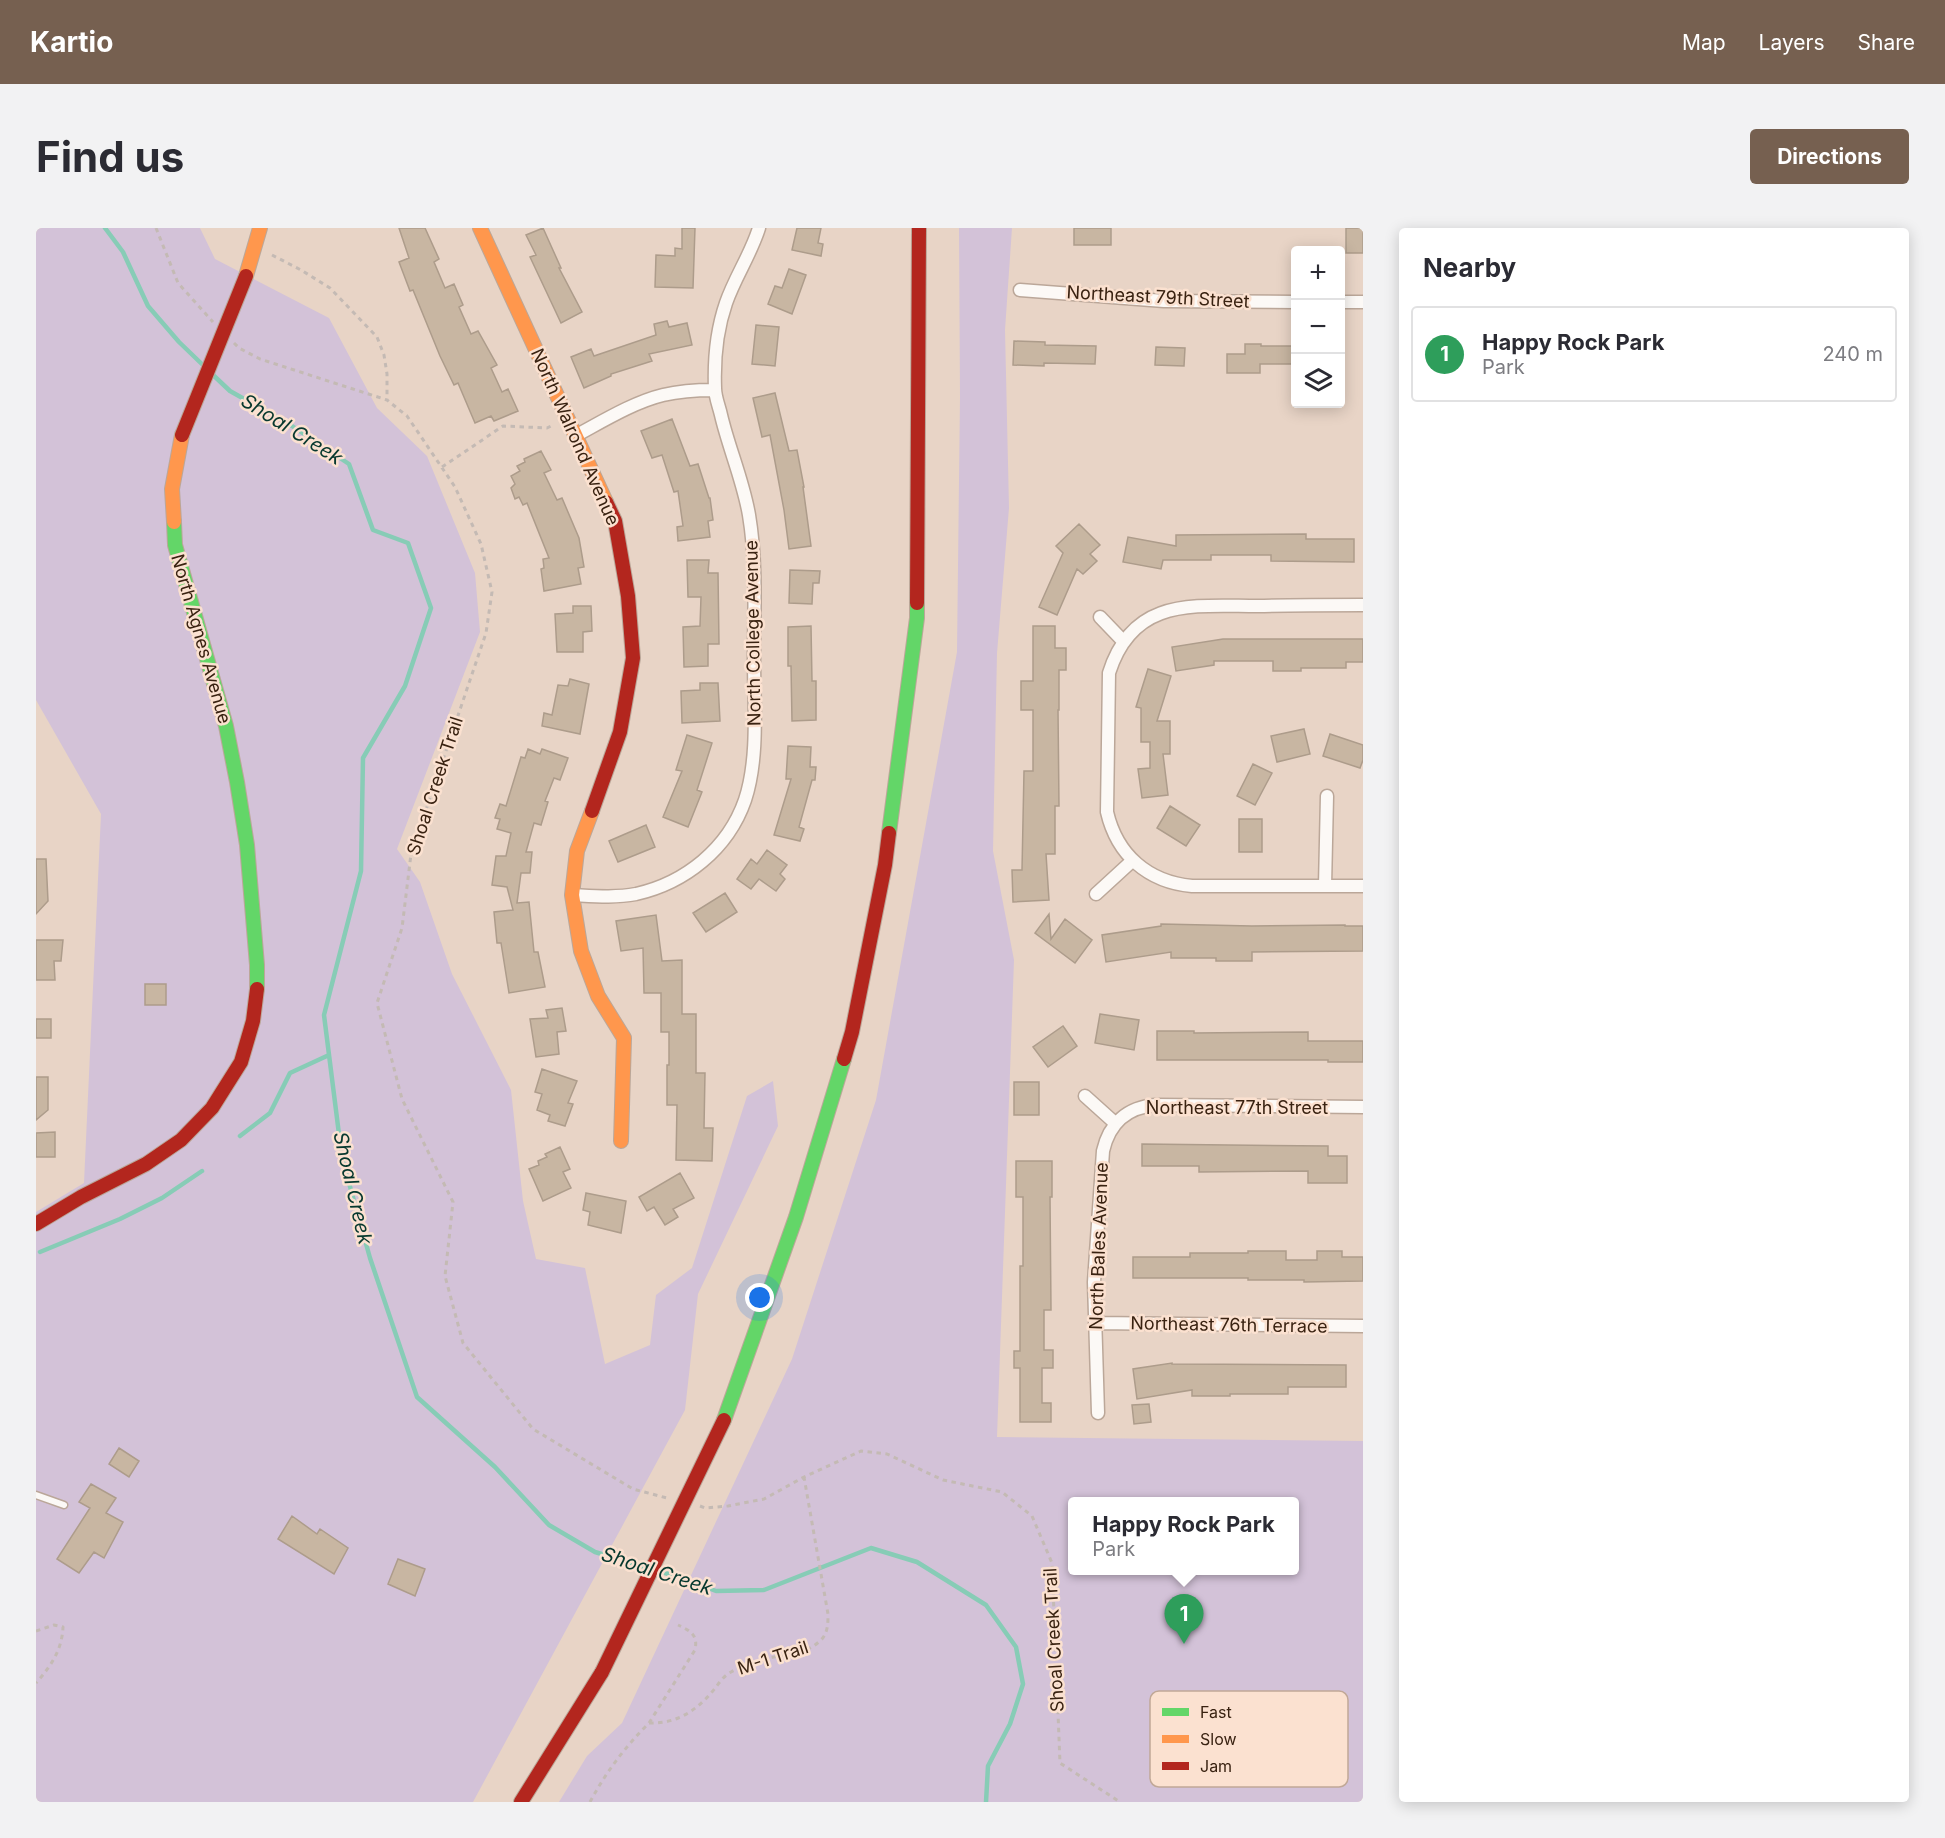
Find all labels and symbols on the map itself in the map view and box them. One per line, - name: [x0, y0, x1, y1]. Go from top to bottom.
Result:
- street label: Northeast 79th Street: [1066, 281, 1250, 312]
- street label: North Walrond Avenue: [527, 345, 624, 529]
- water label: Shoal Creek: [237, 388, 348, 470]
- street label: North College Avenue: [740, 540, 765, 726]
- street label: North Agnes Avenue: [167, 552, 236, 726]
- street label: Shoal Creek Trail: [402, 714, 467, 858]
- street label: Northeast 77th Street: [1146, 1097, 1328, 1118]
- water label: Shoal Creek: [328, 1129, 378, 1248]
- street label: North Bales Avenue: [1085, 1162, 1112, 1330]
- your location: [745, 1283, 774, 1312]
- street label: Northeast 76th Terrace: [1130, 1312, 1328, 1337]
- water label: Shoal Creek: [599, 1542, 716, 1601]
- street label: Shoal Creek Trail: [1039, 1567, 1068, 1713]
- pin: 1: [1164, 1594, 1204, 1644]
- street label: M-1 Trail: [735, 1636, 811, 1679]
- legend: [1150, 1691, 1348, 1787]
- text: Fast: [1200, 1702, 1232, 1722]
- text: Slow: [1200, 1729, 1237, 1749]
- text: Jam: [1200, 1756, 1232, 1776]

